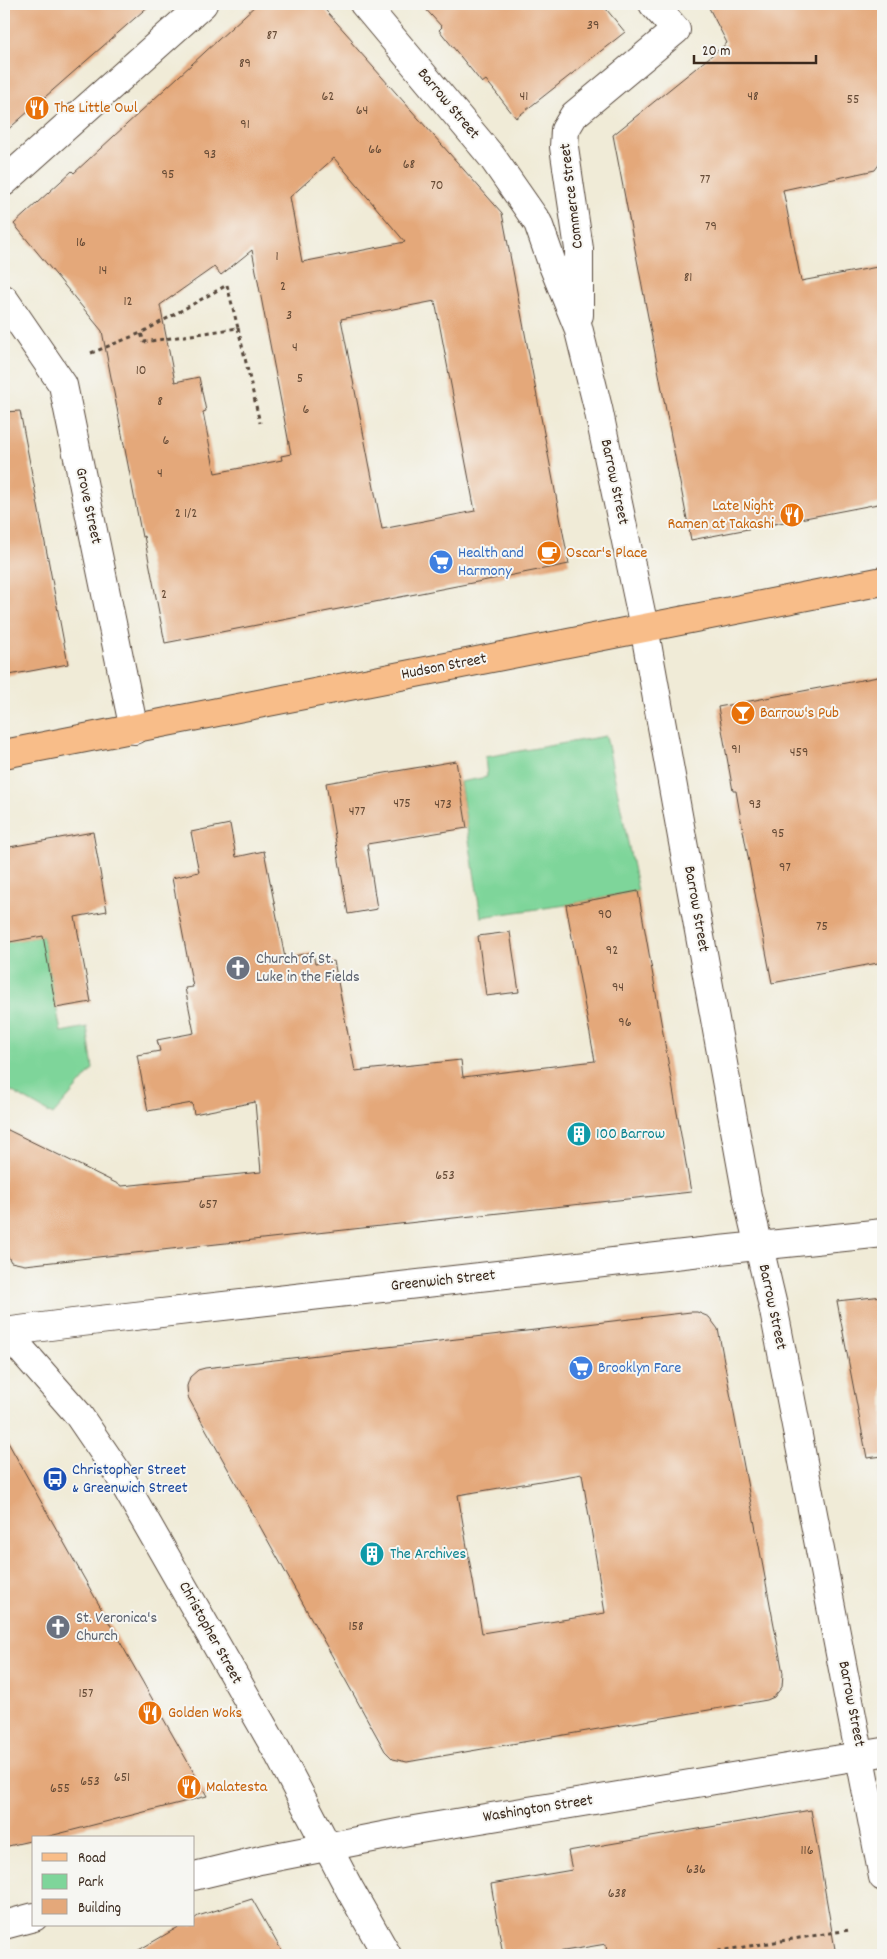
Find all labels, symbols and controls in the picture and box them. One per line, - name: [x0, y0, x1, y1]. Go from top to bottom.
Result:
- house number: 39: [587, 16, 599, 36]
- house number: 87: [267, 26, 277, 46]
- scale bar: [694, 32, 817, 64]
- text: 20 m: [702, 41, 730, 63]
- house number: 89: [239, 54, 251, 74]
- street label: Barrow Street: [411, 63, 485, 145]
- house number: 62: [322, 87, 334, 107]
- house number: 41: [520, 87, 528, 107]
- house number: 48: [747, 87, 759, 107]
- house number: 55: [847, 90, 859, 110]
- restaurant icon: The Little Owl: [24, 95, 50, 121]
- place label: The Little Owl: [54, 97, 138, 120]
- house number: 64: [356, 101, 368, 121]
- house number: 91: [240, 115, 250, 135]
- house number: 66: [368, 140, 382, 160]
- street label: Commerce Street: [554, 142, 590, 250]
- house number: 93: [204, 145, 216, 165]
- house number: 68: [403, 155, 416, 175]
- house number: 95: [162, 165, 174, 185]
- house number: 77: [700, 170, 710, 190]
- house number: 70: [431, 176, 444, 196]
- house number: 79: [705, 217, 717, 237]
- house number: 16: [76, 233, 86, 253]
- house number: 1: [275, 247, 279, 267]
- house number: 14: [99, 261, 107, 281]
- house number: 81: [684, 268, 692, 288]
- house number: 2: [280, 277, 286, 297]
- house number: 12: [123, 292, 133, 312]
- house number: 3: [286, 306, 292, 326]
- house number: 4: [292, 338, 298, 358]
- house number: 10: [136, 361, 146, 381]
- house number: 5: [297, 369, 303, 389]
- house number: 8: [157, 392, 163, 412]
- house number: 6: [303, 400, 310, 420]
- house number: 6: [163, 431, 170, 451]
- street label: Barrow Street: [594, 437, 634, 527]
- house number: 4: [157, 464, 163, 484]
- street label: Grove Street: [69, 466, 107, 546]
- place label: Late Night Ramen at Takashi: [668, 495, 774, 536]
- restaurant icon: Late Night Ramen at Takashi: [779, 502, 805, 528]
- house number: 2 1/2: [175, 504, 197, 524]
- cafe icon: Oscar's Place: [536, 540, 562, 566]
- place label: Health and Harmony: [458, 542, 524, 583]
- place label: Oscar's Place: [566, 542, 647, 565]
- supermarket icon: Health and Harmony: [428, 549, 454, 575]
- house number: 2: [161, 585, 167, 605]
- street label: Hudson Street: [399, 647, 489, 687]
- bar icon: Barrow's Pub: [730, 700, 756, 726]
- place label: Barrow's Pub: [760, 702, 839, 725]
- house number: 91: [731, 740, 741, 760]
- house number: 459: [790, 743, 808, 763]
- house number: 475: [393, 794, 411, 814]
- house number: 473: [434, 795, 452, 815]
- house number: 93: [749, 795, 761, 815]
- house number: 477: [349, 802, 365, 822]
- house number: 95: [772, 824, 784, 844]
- house number: 97: [779, 858, 791, 878]
- street label: Barrow Street: [677, 864, 715, 954]
- house number: 90: [598, 905, 612, 925]
- house number: 75: [816, 917, 828, 937]
- house number: 92: [606, 941, 618, 961]
- place label: Church of St. Luke in the Fields: [256, 948, 360, 989]
- church icon: Church of St. Luke in the Fields: [225, 955, 251, 981]
- house number: 94: [612, 978, 624, 998]
- house number: 96: [618, 1013, 632, 1033]
- building icon: 100 Barrow: [566, 1121, 592, 1147]
- place label: 100 Barrow: [596, 1123, 665, 1146]
- house number: 653: [435, 1166, 455, 1186]
- house number: 657: [199, 1195, 217, 1215]
- street label: Barrow Street: [752, 1262, 792, 1352]
- street label: Greenwich Street: [390, 1264, 497, 1298]
- supermarket icon: Brooklyn Fare: [568, 1355, 594, 1381]
- place label: Brooklyn Fare: [598, 1357, 681, 1380]
- place label: Christopher Street & Greenwich Street: [72, 1459, 188, 1500]
- bus stop icon: Christopher Street & Greenwich Street: [42, 1466, 68, 1492]
- building icon: The Archives: [359, 1541, 385, 1567]
- place label: The Archives: [390, 1543, 467, 1566]
- street label: Christopher Street: [172, 1578, 248, 1689]
- place label: St. Veronica's Church: [76, 1607, 157, 1648]
- church icon: St. Veronica's Church: [45, 1614, 71, 1640]
- house number: 158: [348, 1617, 364, 1637]
- street label: Barrow Street: [831, 1659, 871, 1749]
- house number: 157: [79, 1684, 93, 1704]
- restaurant icon: Golden Woks: [137, 1700, 163, 1726]
- place label: Golden Woks: [168, 1702, 242, 1725]
- house number: 651: [114, 1768, 130, 1788]
- house number: 653: [80, 1772, 100, 1792]
- restaurant icon: Malatesta: [176, 1774, 202, 1800]
- place label: Malatesta: [206, 1776, 268, 1799]
- house number: 655: [50, 1779, 70, 1799]
- street label: Washington Street: [481, 1789, 595, 1829]
- legend: [32, 1836, 195, 1926]
- house number: 116: [801, 1841, 814, 1861]
- text: Road: [78, 1848, 106, 1870]
- house number: 636: [686, 1860, 706, 1880]
- text: Park: [78, 1872, 104, 1894]
- house number: 638: [608, 1884, 627, 1904]
- text: Building: [78, 1898, 121, 1920]

